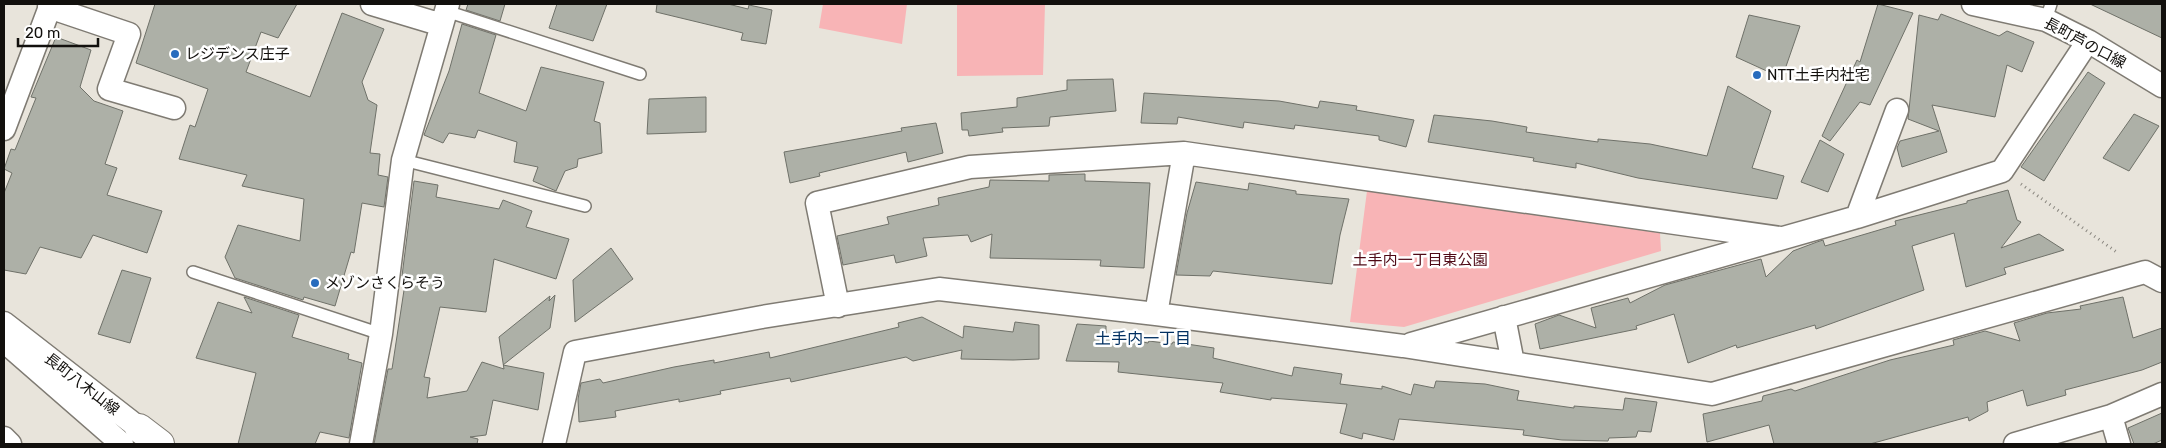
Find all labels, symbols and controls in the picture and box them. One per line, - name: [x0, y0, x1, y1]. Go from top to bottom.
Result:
- street label: 長町芦の口線: [2041, 14, 2129, 72]
- scale bar: [18, 15, 98, 47]
- text: 20 m: [25, 24, 60, 42]
- place label: レジデンス庄子: [185, 45, 290, 63]
- marker: レジデンス庄子: [169, 48, 181, 60]
- place label: NTT土手内社宅: [1767, 66, 1870, 84]
- marker: NTT土手内社宅: [1751, 69, 1763, 81]
- park label: 土手内一丁目東公園: [1352, 251, 1488, 269]
- place label: メゾンさくらそう: [325, 274, 445, 292]
- marker: メゾンさくらそう: [309, 277, 321, 289]
- district label: 土手内一丁目: [1095, 329, 1191, 348]
- street label: 長町八木山線: [41, 349, 123, 419]

